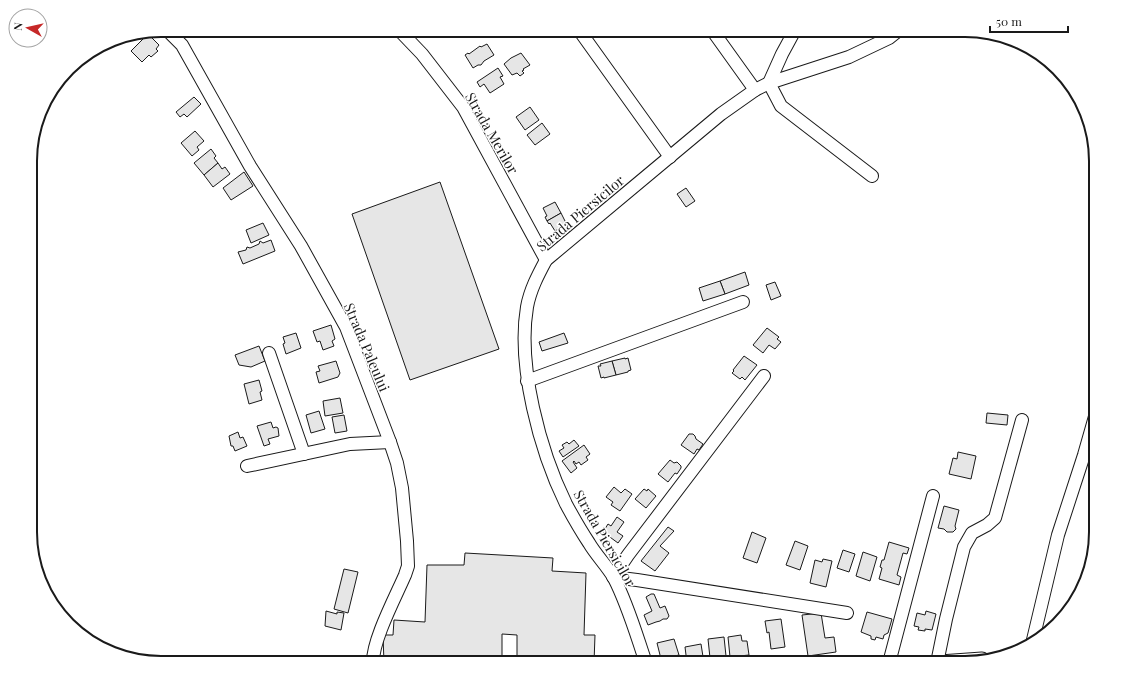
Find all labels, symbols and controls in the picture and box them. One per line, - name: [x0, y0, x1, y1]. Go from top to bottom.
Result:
- north arrow: [8, 8, 48, 48]
- scale bar: [990, 8, 1068, 34]
- text: 50 m: [996, 13, 1022, 29]
- text: N: [10, 22, 26, 32]
- street label: Strada Merilor: [461, 89, 523, 178]
- street label: Strada Piersicilor: [532, 170, 628, 255]
- street label: Strada Paleului: [340, 300, 394, 394]
- street label: Strada Piersicilor: [570, 486, 641, 591]

